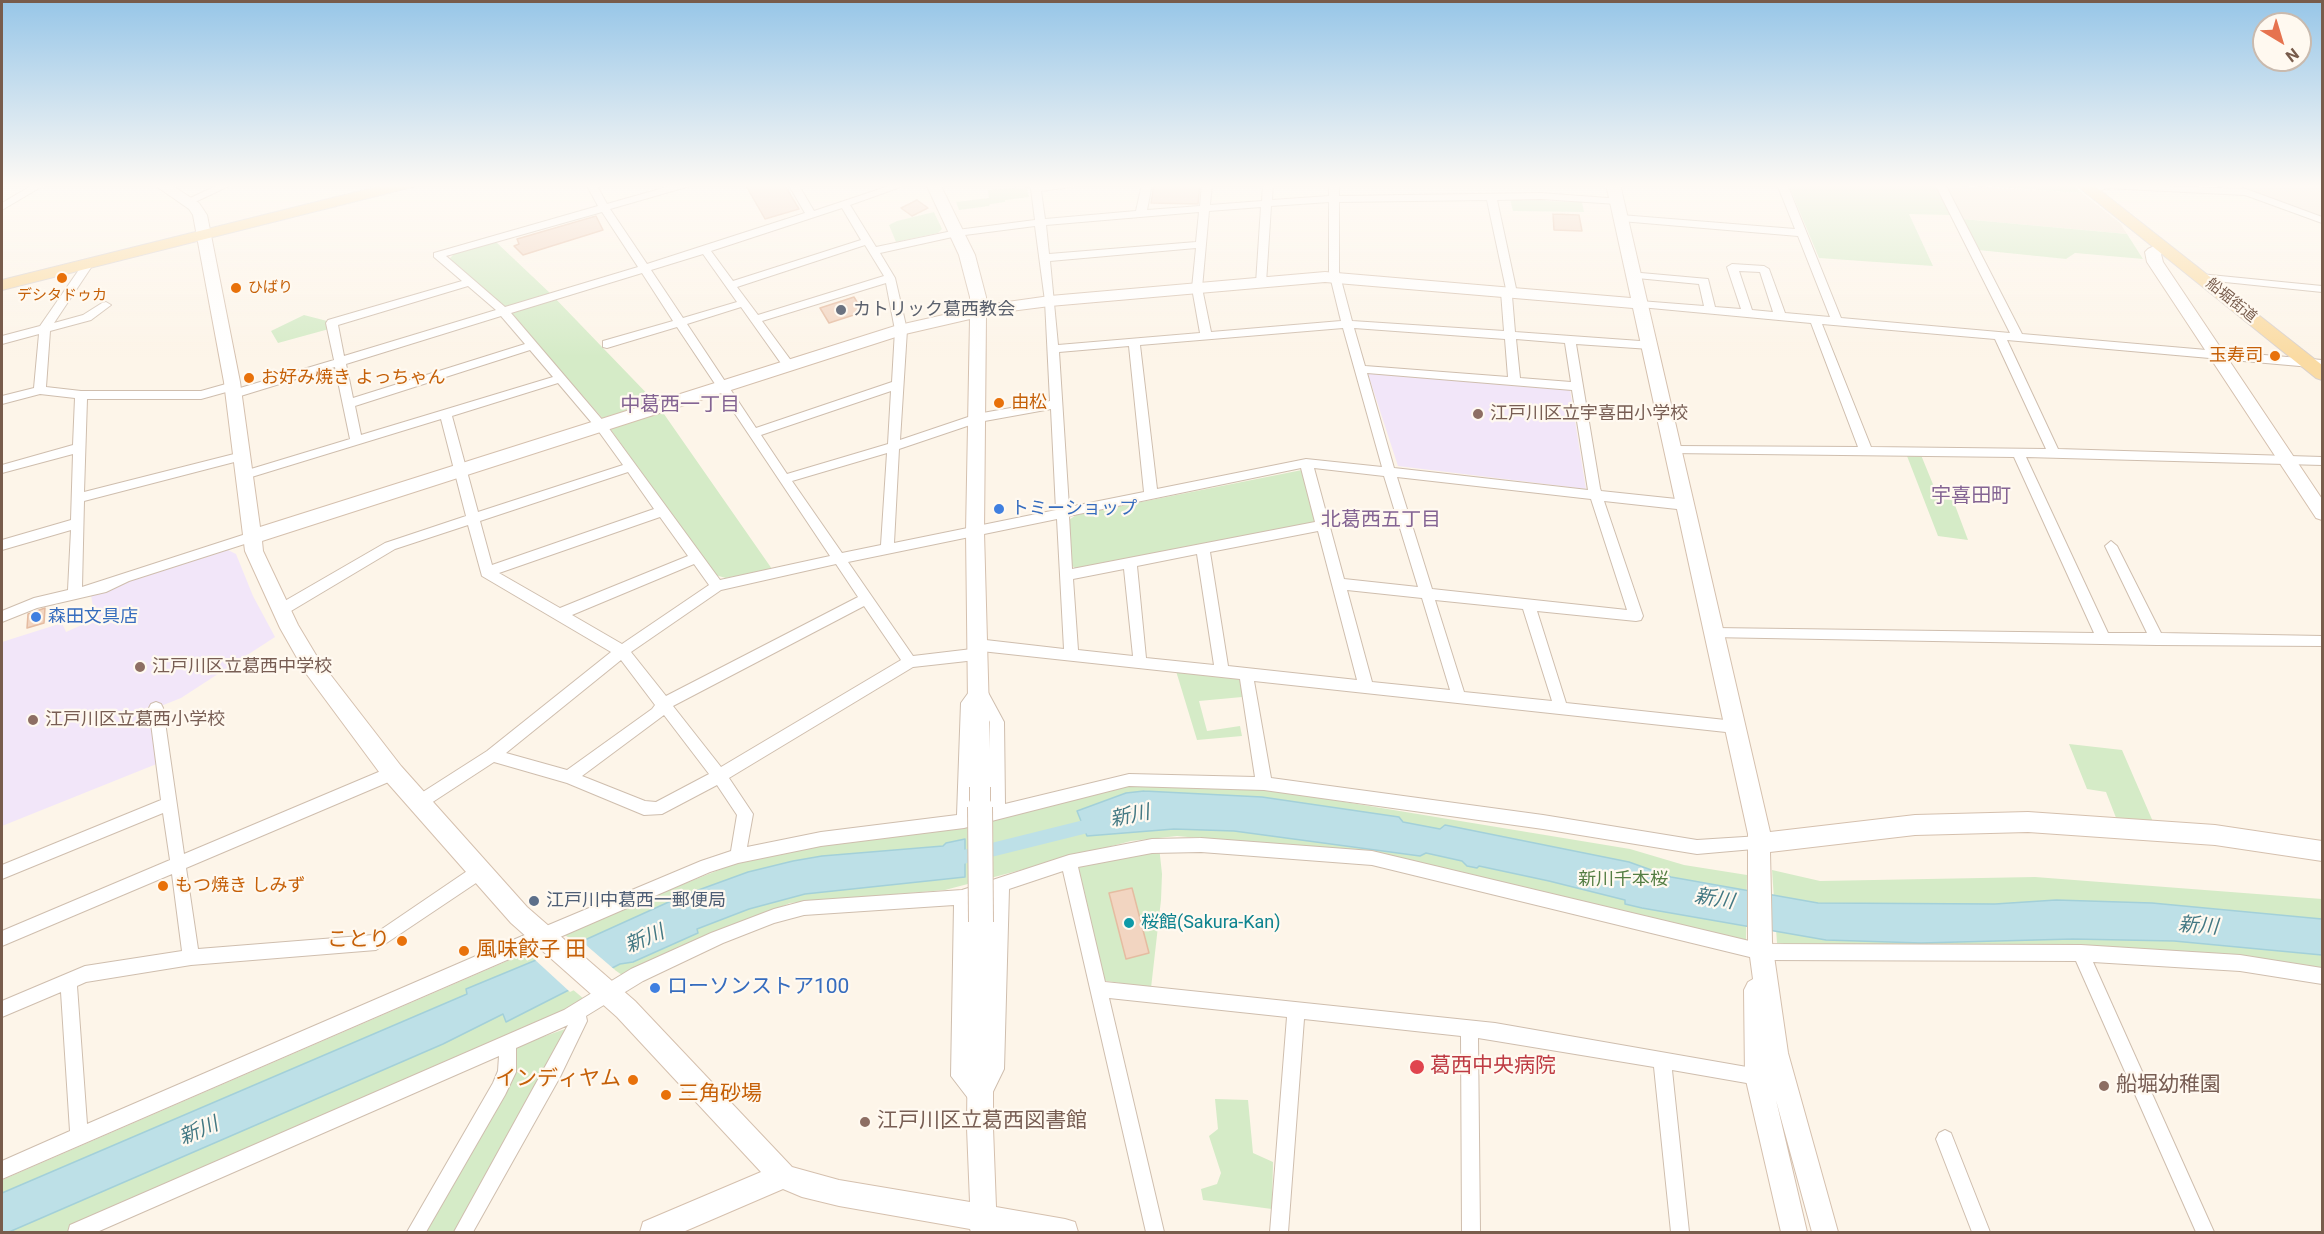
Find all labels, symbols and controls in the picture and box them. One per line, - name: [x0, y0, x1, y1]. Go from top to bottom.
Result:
- north arrow: [2252, 12, 2312, 72]
- text: N: [2282, 44, 2302, 66]
- marker: デシタドゥカ: [55, 271, 69, 285]
- street label: 船堀街道: [2202, 275, 2260, 327]
- place label: ひばり: [248, 279, 293, 297]
- marker: ひばり: [229, 281, 243, 295]
- place label: デシタドゥカ: [17, 287, 107, 305]
- place label: カトリック葛西教会: [853, 299, 1015, 321]
- marker: カトリック葛西教会: [834, 303, 848, 317]
- place label: 玉寿司: [2209, 345, 2263, 367]
- marker: 玉寿司: [2268, 349, 2282, 363]
- place label: お好み焼き よっちゃん: [261, 367, 445, 389]
- marker: お好み焼き よっちゃん: [242, 371, 256, 385]
- place label: 由松: [1011, 392, 1047, 414]
- district label: 中葛西一丁目: [620, 394, 740, 418]
- marker: 由松: [992, 396, 1006, 410]
- place label: 江戸川区立宇喜田小学校: [1490, 403, 1688, 425]
- marker: 江戸川区立宇喜田小学校: [1471, 407, 1485, 421]
- district label: 宇喜田町: [1931, 485, 2011, 509]
- place label: トミーショップ: [1011, 498, 1137, 520]
- marker: トミーショップ: [992, 502, 1006, 516]
- district label: 北葛西五丁目: [1321, 509, 1441, 533]
- place label: 森田文具店: [48, 606, 138, 628]
- marker: 森田文具店: [29, 610, 43, 624]
- place label: 江戸川区立葛西中学校: [152, 656, 332, 678]
- marker: 江戸川区立葛西中学校: [133, 660, 147, 674]
- place label: 江戸川区立葛西小学校: [45, 709, 225, 731]
- marker: 江戸川区立葛西小学校: [26, 713, 40, 727]
- water label: 新川: [1108, 801, 1152, 833]
- park label: 新川千本桜: [1578, 869, 1668, 891]
- place label: もつ焼き しみず: [175, 875, 305, 897]
- marker: もつ焼き しみず: [156, 879, 170, 893]
- water label: 新川: [1692, 885, 1736, 915]
- place label: 江戸川中葛西一郵便局: [546, 890, 726, 912]
- marker: 江戸川中葛西一郵便局: [527, 894, 541, 908]
- place label: 桜館(Sakura-Kan): [1141, 912, 1280, 934]
- water label: 新川: [2177, 914, 2219, 940]
- marker: 桜館(Sakura-Kan): [1122, 916, 1136, 930]
- water label: 新川: [622, 921, 668, 959]
- place label: ことり: [327, 928, 390, 954]
- marker: ことり: [395, 934, 409, 948]
- place label: 風味餃子 田: [476, 938, 586, 964]
- marker: 風味餃子 田: [457, 944, 471, 958]
- place label: ローソンストア100: [667, 975, 849, 1001]
- marker: ローソンストア100: [648, 981, 662, 995]
- place label: 葛西中央病院: [1430, 1054, 1556, 1080]
- marker: 葛西中央病院: [1408, 1058, 1426, 1076]
- place label: インディヤム: [495, 1067, 621, 1093]
- marker: インディヤム: [626, 1073, 640, 1087]
- place label: 船堀幼稚園: [2116, 1073, 2221, 1099]
- marker: 船堀幼稚園: [2097, 1079, 2111, 1093]
- place label: 三角砂場: [678, 1082, 762, 1108]
- marker: 三角砂場: [659, 1088, 673, 1102]
- place label: 江戸川区立葛西図書館: [877, 1109, 1087, 1135]
- water label: 新川: [176, 1113, 222, 1151]
- marker: 江戸川区立葛西図書館: [858, 1115, 872, 1129]

